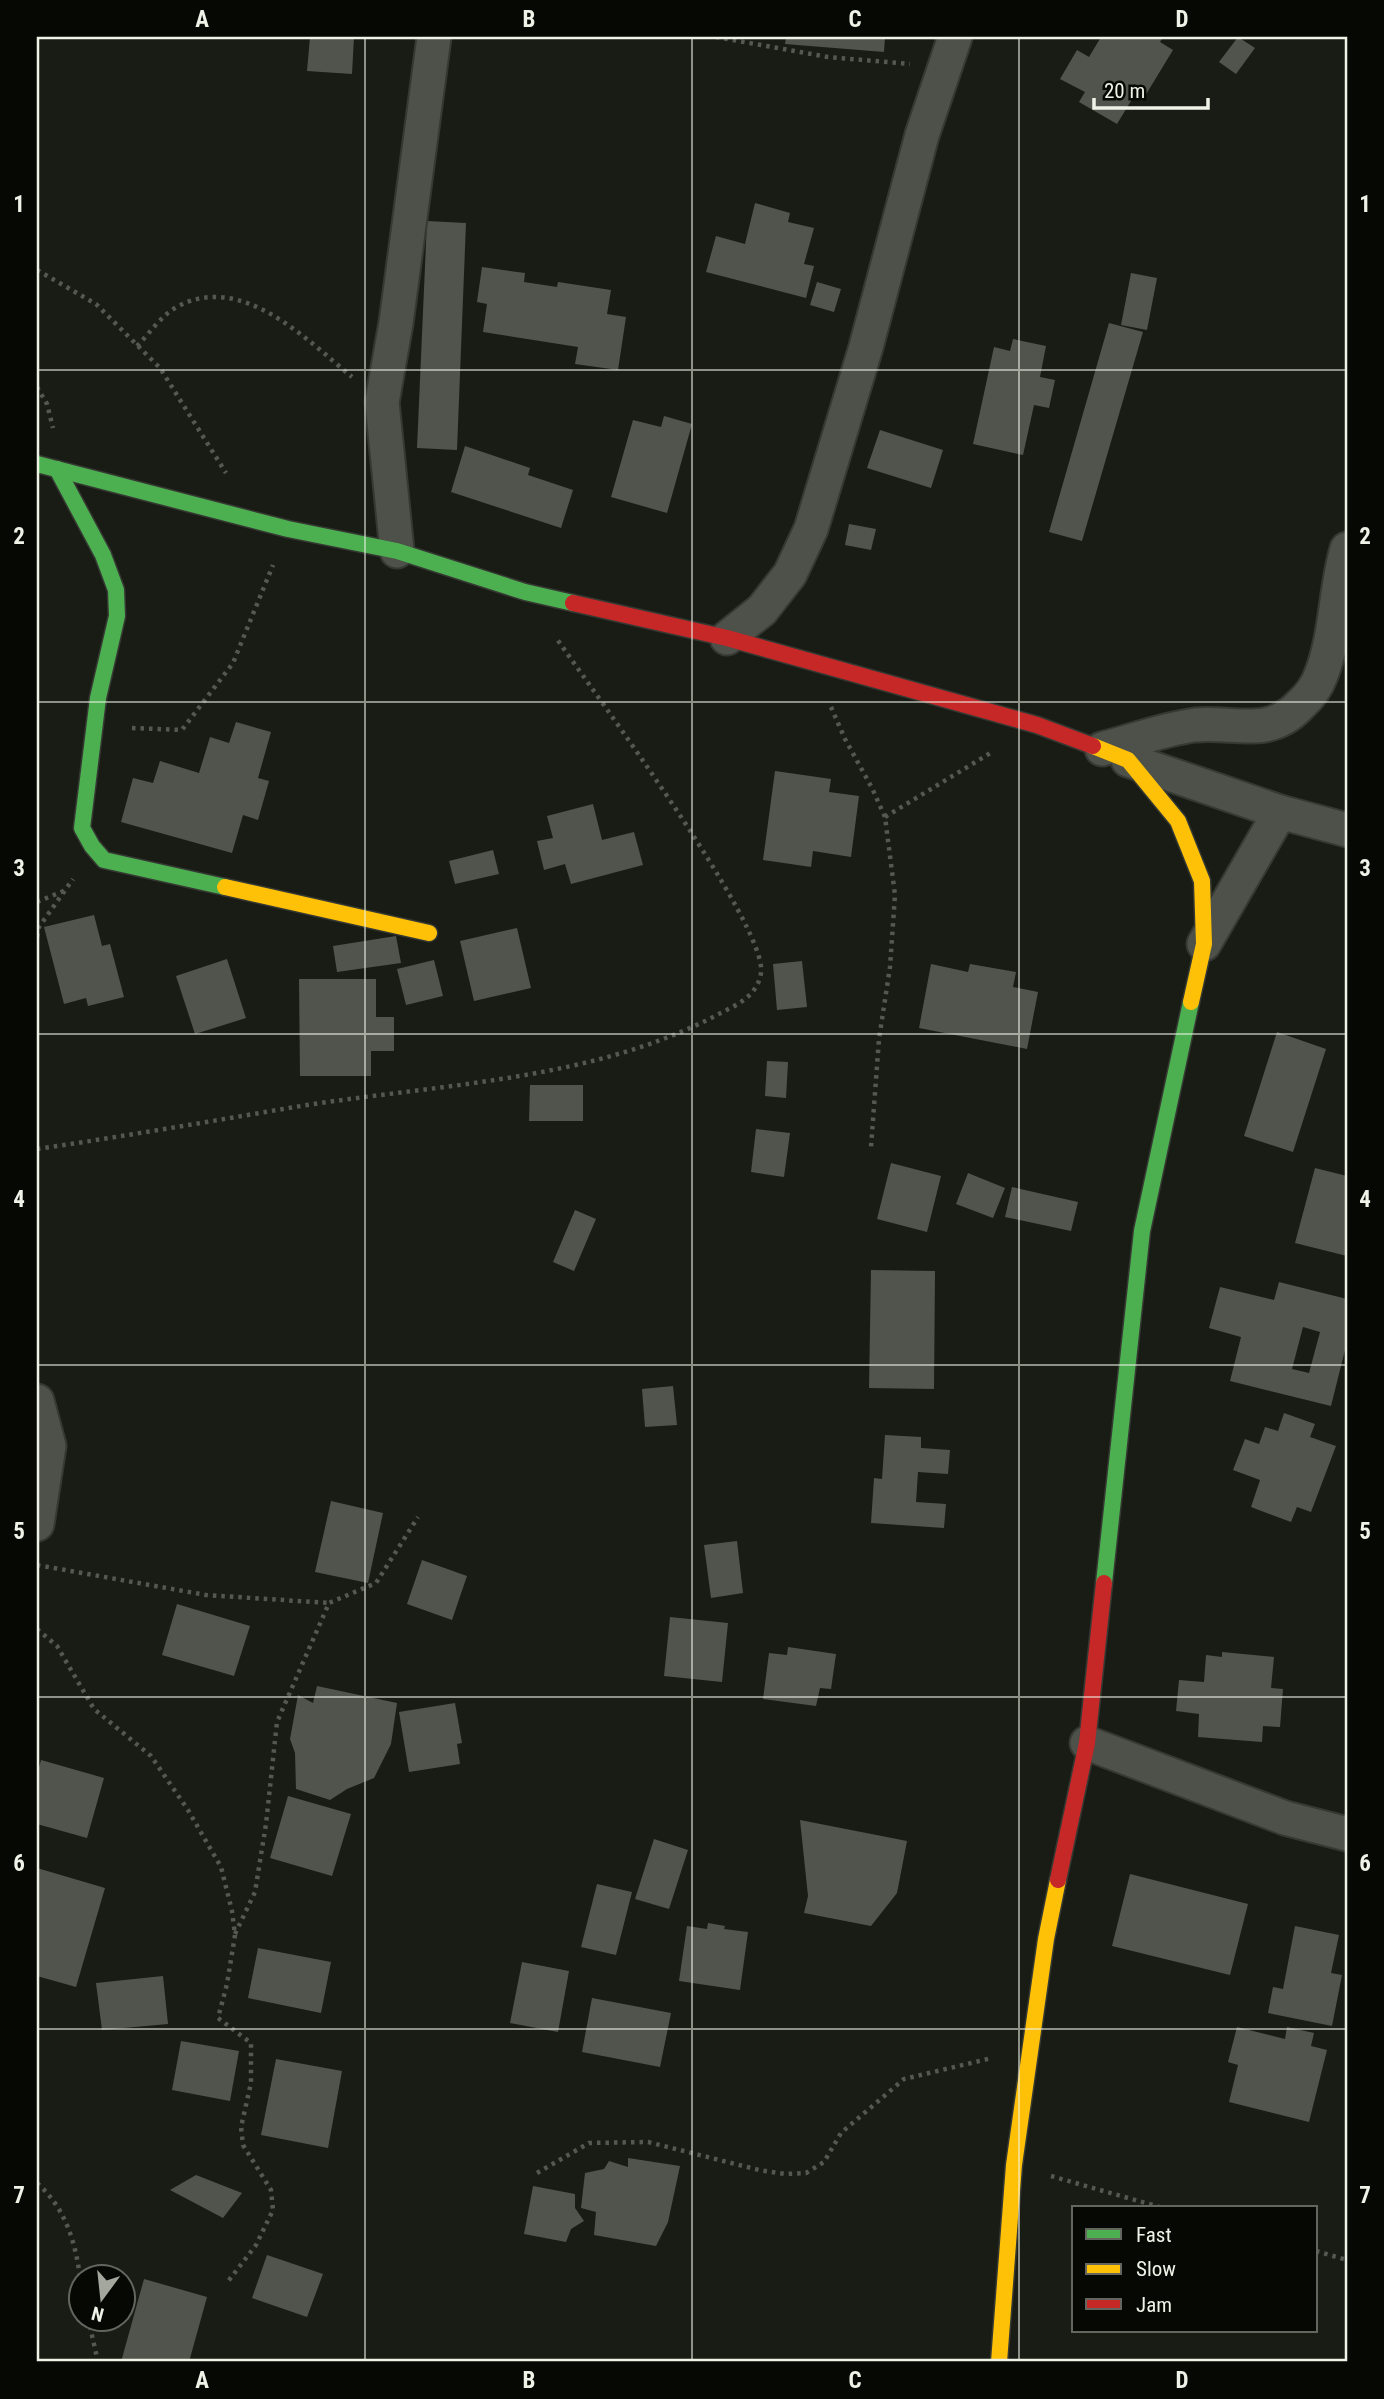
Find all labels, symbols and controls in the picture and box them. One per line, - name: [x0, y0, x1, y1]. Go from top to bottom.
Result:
- text: A: [195, 6, 209, 33]
- text: B: [523, 6, 535, 33]
- text: C: [848, 6, 862, 33]
- text: D: [1176, 6, 1189, 33]
- scale bar: [1094, 66, 1207, 110]
- text: 20 m: [1104, 79, 1145, 103]
- text: 1: [13, 191, 25, 218]
- text: 1: [1359, 191, 1371, 218]
- text: 2: [13, 523, 25, 550]
- text: 2: [1359, 523, 1371, 550]
- text: 3: [13, 855, 25, 882]
- text: 3: [1359, 855, 1371, 882]
- text: 4: [13, 1186, 25, 1213]
- text: 4: [1359, 1186, 1371, 1213]
- text: 5: [13, 1518, 25, 1545]
- text: 5: [1359, 1518, 1371, 1545]
- text: 6: [13, 1850, 25, 1877]
- text: 6: [1359, 1850, 1371, 1877]
- text: 7: [13, 2182, 25, 2209]
- text: 7: [1359, 2182, 1371, 2209]
- legend: [1072, 2206, 1318, 2332]
- text: Fast: [1136, 2223, 1172, 2247]
- text: Slow: [1136, 2257, 1176, 2281]
- north arrow: [66, 2262, 136, 2332]
- text: Jam: [1136, 2293, 1172, 2317]
- text: N: [89, 2301, 106, 2327]
- text: A: [195, 2367, 209, 2394]
- text: B: [523, 2367, 535, 2394]
- text: C: [848, 2367, 862, 2394]
- text: D: [1176, 2367, 1189, 2394]

